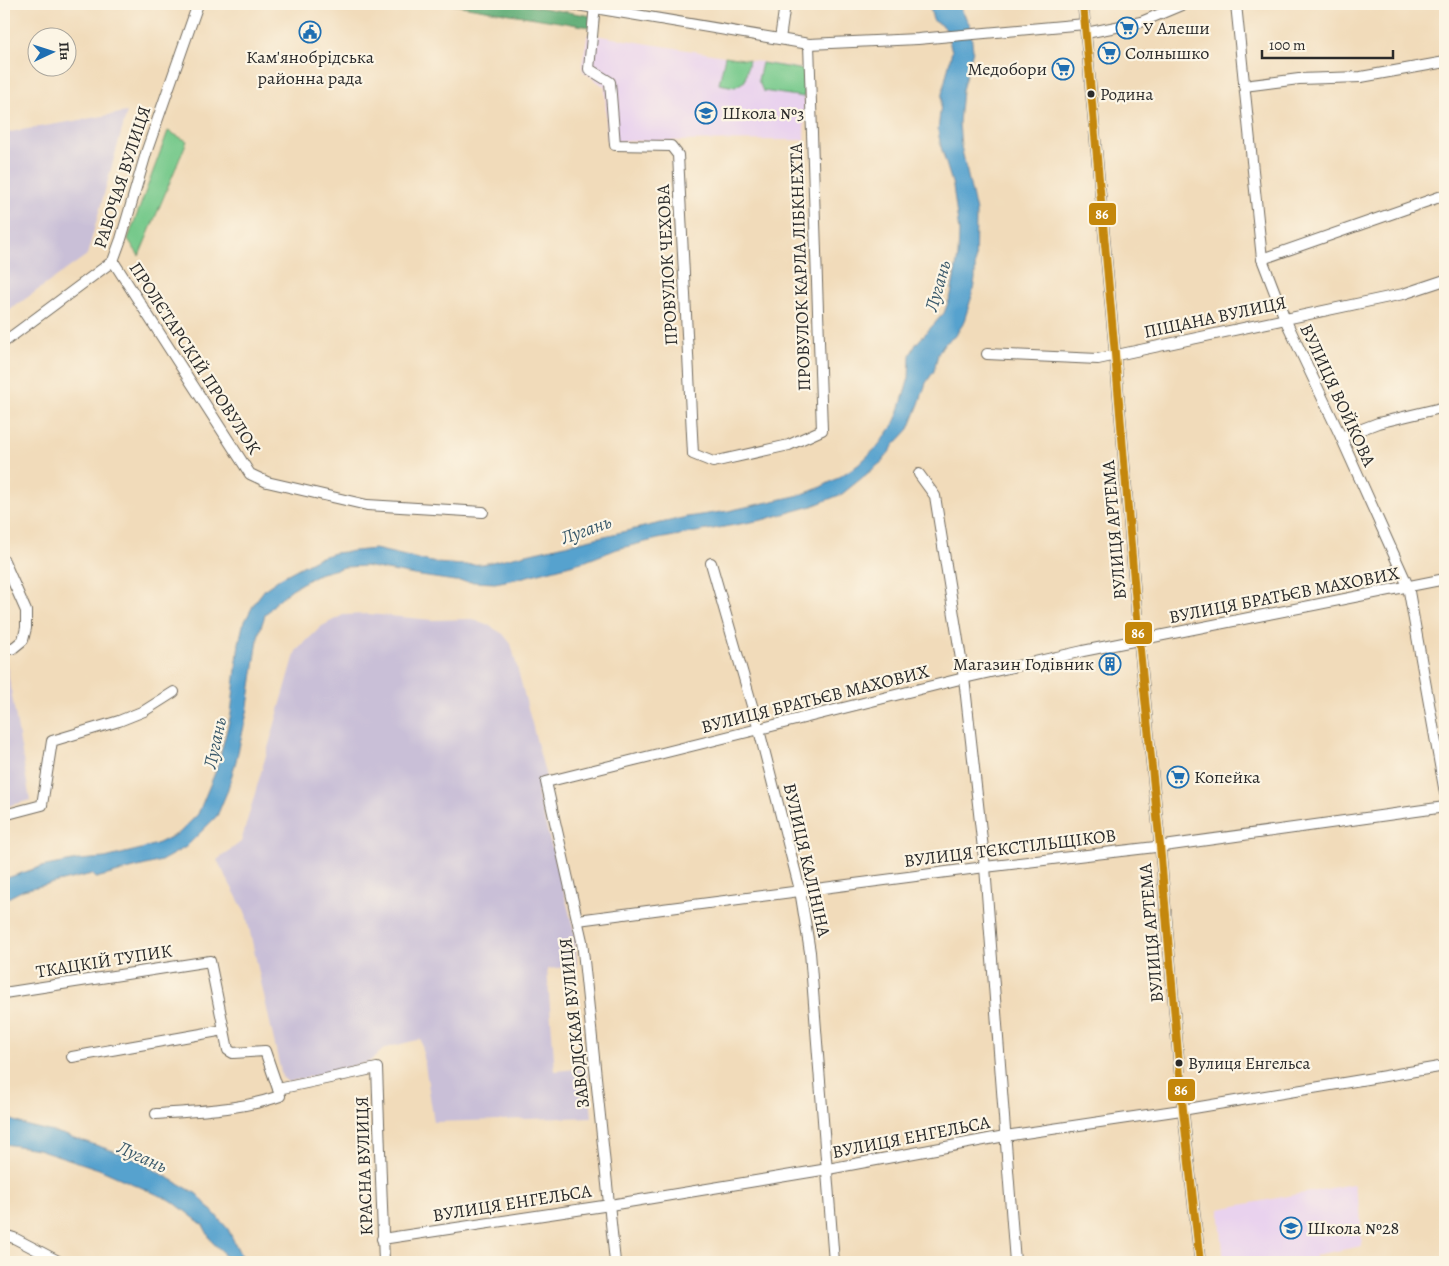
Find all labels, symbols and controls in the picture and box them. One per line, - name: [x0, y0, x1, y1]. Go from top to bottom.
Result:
- supermarket icon: У Алеши: [1115, 16, 1139, 40]
- place label: У Алеши: [1143, 16, 1210, 40]
- public building icon: Кам'янобрідська районна рада: [298, 20, 322, 44]
- north arrow: [28, 28, 78, 78]
- scale bar: [1262, 28, 1393, 60]
- text: 100 m: [1269, 35, 1306, 55]
- text: Пн: [54, 41, 75, 61]
- supermarket icon: Солнышко: [1097, 41, 1121, 65]
- place label: Солнышко: [1125, 41, 1209, 65]
- place label: Кам'янобрідська районна рада: [246, 45, 375, 90]
- place label: Медобори: [967, 57, 1047, 81]
- supermarket icon: Медобори: [1051, 57, 1075, 81]
- place label: Родина: [1100, 83, 1153, 106]
- marker: Родина: [1086, 89, 1096, 99]
- school or university icon: Школа №3: [694, 101, 718, 125]
- place label: Школа №3: [722, 101, 805, 125]
- street label: РАБОЧАЯ ВУЛИЦЯ: [88, 103, 156, 251]
- street label: ПРОВУЛОК КАРЛА ЛІБКНЕХТА: [784, 142, 816, 392]
- street label: ПРОВУЛОК ЧЕХОВА: [651, 183, 683, 346]
- line badge: 86: [1088, 202, 1117, 226]
- text: 86: [1095, 205, 1109, 224]
- street label: ПРОЛЄТАРСКІЙ ПРОВУЛОК: [124, 257, 267, 459]
- water label: Лугань: [918, 257, 958, 316]
- street label: ПІЩАНА ВУЛИЦЯ: [1141, 290, 1289, 344]
- street label: ВУЛИЦЯ ВОЙКОВА: [1294, 320, 1382, 471]
- street label: ВУЛИЦЯ АРТЕМА: [1096, 459, 1132, 601]
- water label: Лугань: [556, 509, 615, 551]
- street label: ВУЛИЦЯ БРАТЬЄВ МАХОВИХ: [1167, 561, 1401, 629]
- line badge: 86: [1124, 621, 1153, 645]
- text: 86: [1131, 624, 1145, 643]
- place label: Магазин Годівник: [953, 652, 1094, 676]
- building icon: Магазин Годівник: [1098, 652, 1122, 676]
- street label: ВУЛИЦЯ БРАТЬЄВ МАХОВИХ: [699, 659, 932, 739]
- water label: Лугань: [197, 715, 233, 772]
- supermarket icon: Копейка: [1166, 765, 1190, 789]
- place label: Копейка: [1194, 765, 1261, 789]
- street label: ВУЛИЦЯ КАЛІНІНА: [778, 781, 837, 940]
- street label: ВУЛИЦЯ ТЄКСТІЛЬЩІКОВ: [902, 823, 1118, 873]
- street label: ВУЛИЦЯ АРТЕМА: [1133, 862, 1169, 1004]
- street label: ЗАВОДСКАЯ ВУЛИЦЯ: [553, 937, 595, 1109]
- street label: ТКАЦКІЙ ТУПИК: [34, 938, 174, 984]
- place label: Вулиця Енгельса: [1188, 1052, 1310, 1075]
- marker: Вулиця Енгельса: [1174, 1058, 1184, 1068]
- line badge: 86: [1167, 1078, 1196, 1102]
- text: 86: [1174, 1081, 1188, 1100]
- street label: КРАСНА ВУЛИЦЯ: [350, 1096, 378, 1236]
- street label: ВУЛИЦЯ ЕНГЕЛЬСА: [830, 1110, 992, 1164]
- water label: Лугань: [112, 1134, 171, 1180]
- street label: ВУЛИЦЯ ЕНГЕЛЬСА: [431, 1179, 593, 1227]
- school or university icon: Школа №28: [1279, 1216, 1303, 1240]
- place label: Школа №28: [1307, 1216, 1399, 1240]

